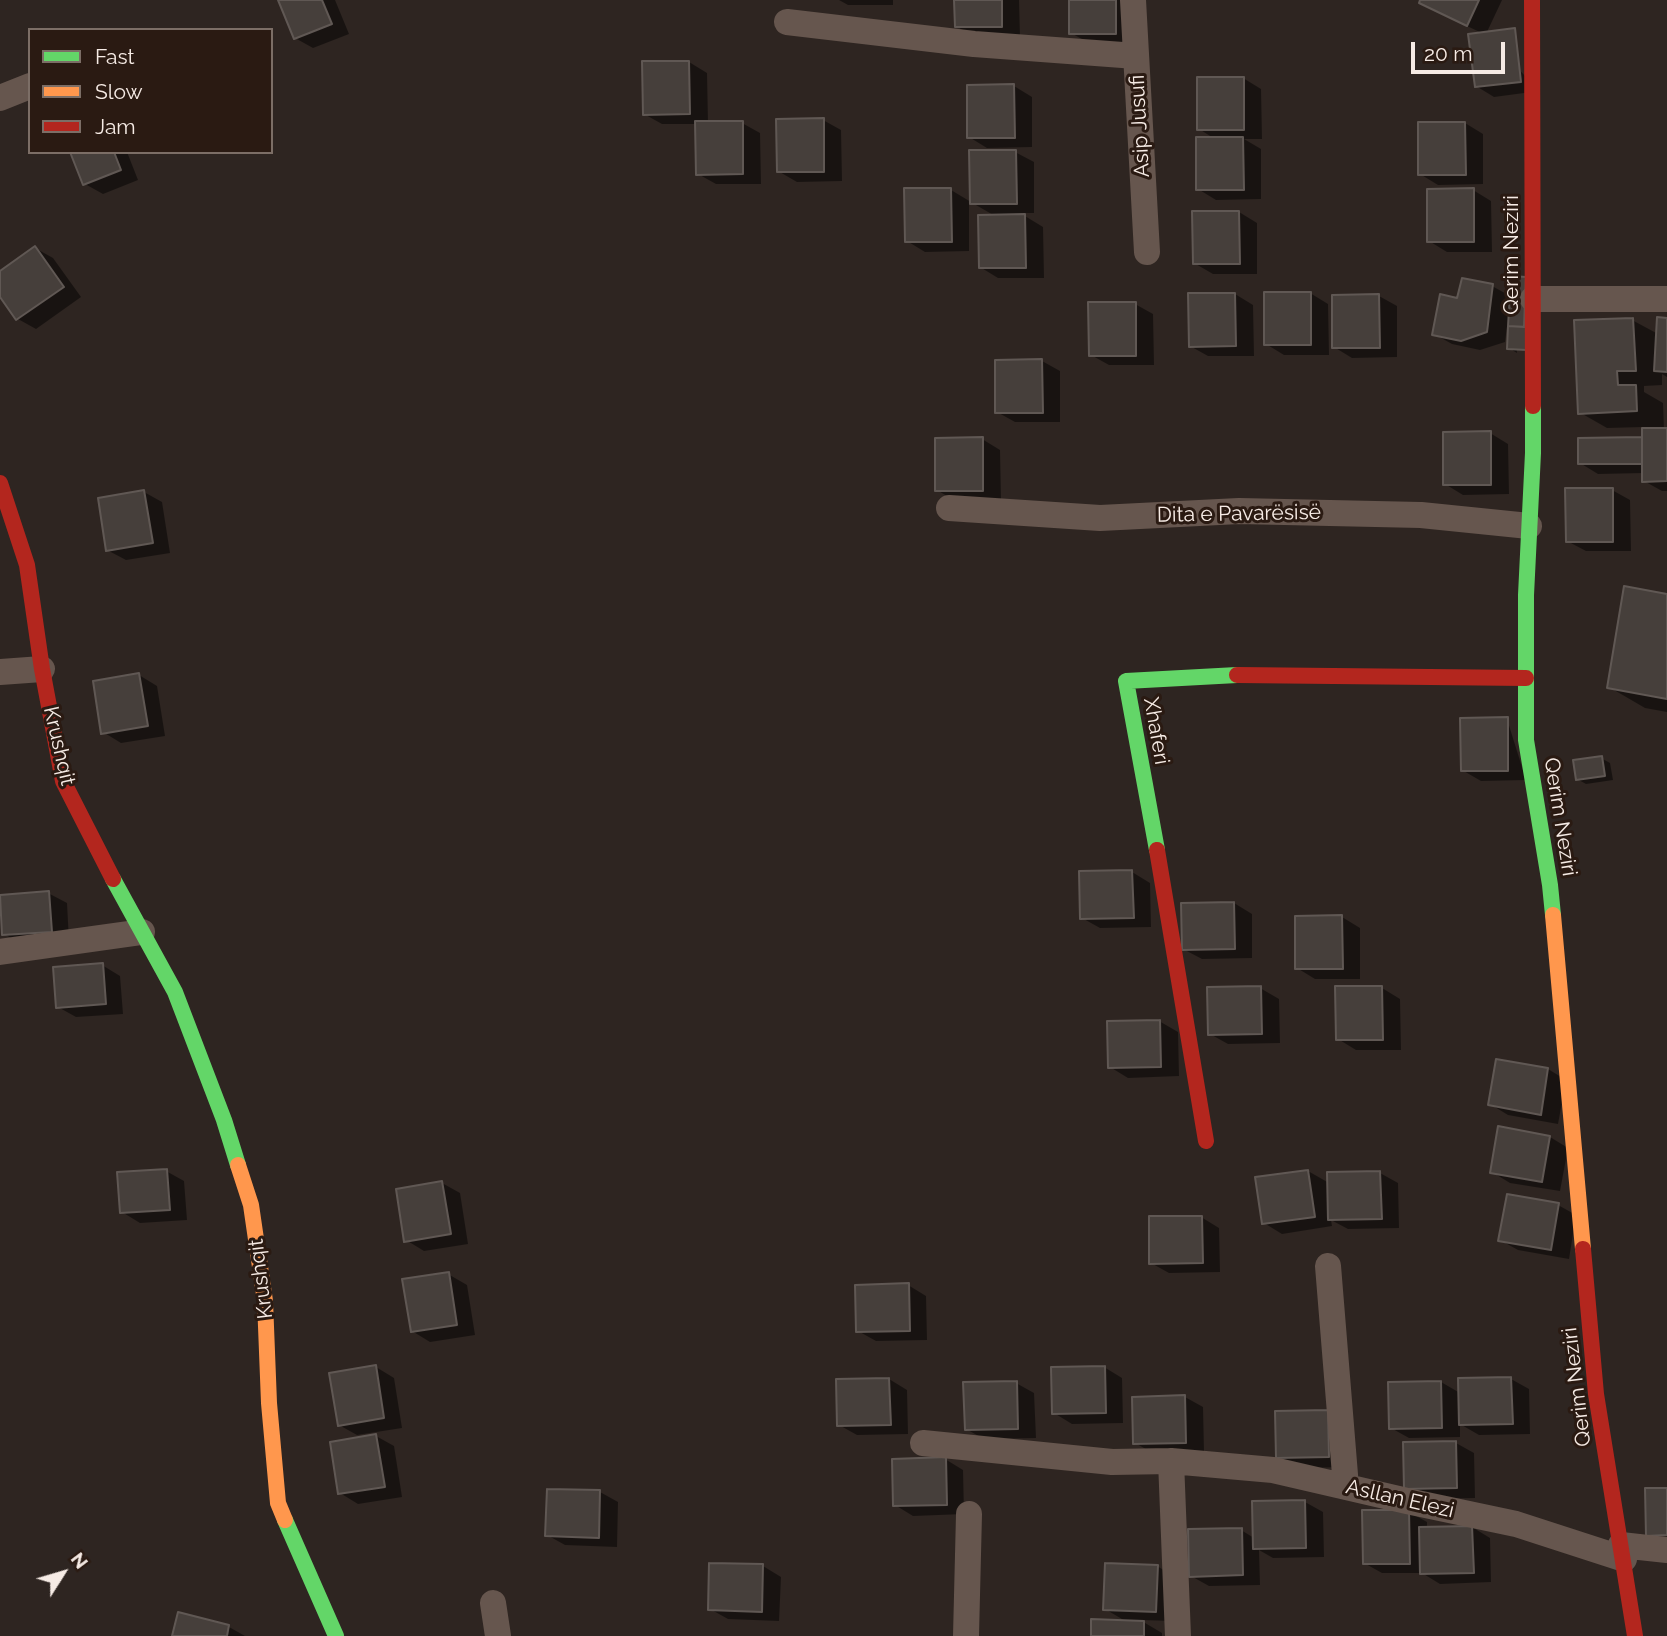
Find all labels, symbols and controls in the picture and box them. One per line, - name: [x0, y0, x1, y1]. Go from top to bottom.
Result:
- legend: [28, 28, 273, 154]
- scale bar: [1415, 28, 1510, 72]
- text: 20 m: [1424, 41, 1472, 66]
- text: Fast: [95, 44, 135, 69]
- street label: Asip Jusufi: [1125, 74, 1155, 178]
- text: Slow: [95, 79, 143, 104]
- text: Jam: [95, 114, 136, 139]
- street label: Qerim Neziri: [1499, 195, 1525, 315]
- street label: Dita e Pavarësisë: [1157, 500, 1321, 528]
- street label: Xhaferi: [1138, 695, 1174, 767]
- street label: Krushqit: [38, 704, 80, 788]
- street label: Qerim Neziri: [1538, 756, 1582, 878]
- street label: Krushqit: [244, 1238, 278, 1320]
- street label: Qerim Neziri: [1557, 1326, 1597, 1448]
- street label: Asllan Elezi: [1343, 1474, 1457, 1524]
- north arrow: [28, 1538, 98, 1608]
- text: N: [67, 1548, 93, 1573]

